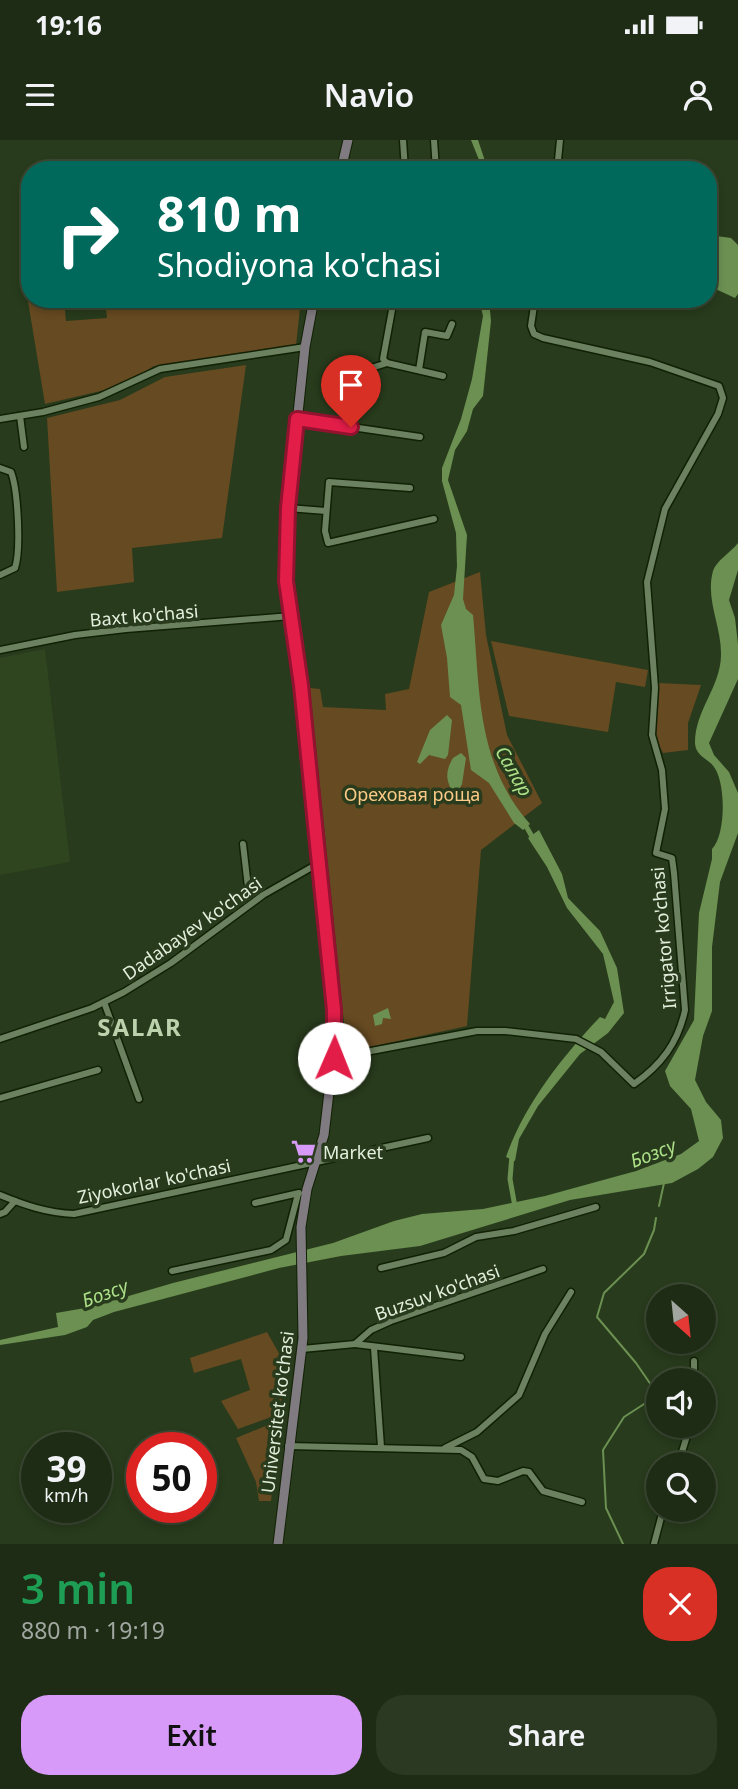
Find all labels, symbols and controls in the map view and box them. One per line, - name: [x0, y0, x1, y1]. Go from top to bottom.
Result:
- text: 19:16: [35, 7, 102, 43]
- text: Navio: [324, 73, 414, 116]
- icon: menu: [21, 76, 59, 114]
- icon: person: [679, 76, 717, 114]
- text: 810 m: [157, 180, 302, 246]
- icon: right: [42, 189, 133, 280]
- text: Shodiyona ko'chasi: [157, 243, 441, 286]
- pin: [321, 355, 381, 427]
- icon: arrive: [332, 366, 370, 404]
- street label: Baxt ko'chasi: [89, 598, 199, 632]
- water label: Салар: [489, 741, 539, 801]
- park label: Ореховая роща: [344, 782, 480, 806]
- street label: Irrigator ko'chasi: [645, 866, 681, 1010]
- street label: Dadabayev ko'chasi: [118, 871, 266, 985]
- district label: SALAR: [97, 1010, 183, 1043]
- position arrow: [297, 1021, 371, 1095]
- water label: Бозсу: [626, 1132, 680, 1174]
- supermarket icon: Market: [289, 1138, 317, 1166]
- place label: Market: [323, 1140, 384, 1164]
- street label: Ziyokorlar ko'chasi: [75, 1153, 233, 1209]
- street label: Buzsuv ko'chasi: [371, 1258, 503, 1326]
- water label: Бозсу: [78, 1272, 132, 1313]
- north arrow: [646, 1284, 716, 1354]
- map controls: [646, 1284, 716, 1522]
- street label: Universitet ko'chasi: [255, 1330, 299, 1494]
- button: sound: [646, 1368, 716, 1438]
- speed limit sign: 50: [126, 1432, 217, 1523]
- text: 39: [46, 1445, 87, 1492]
- button: search: [646, 1452, 716, 1522]
- text: km/h: [44, 1483, 89, 1507]
- text: 3 min: [21, 1559, 135, 1616]
- button: close: [643, 1567, 717, 1641]
- text: 880 m · 19:19: [21, 1614, 165, 1646]
- button: Exit: [21, 1695, 362, 1775]
- button: Share: [376, 1695, 717, 1775]

